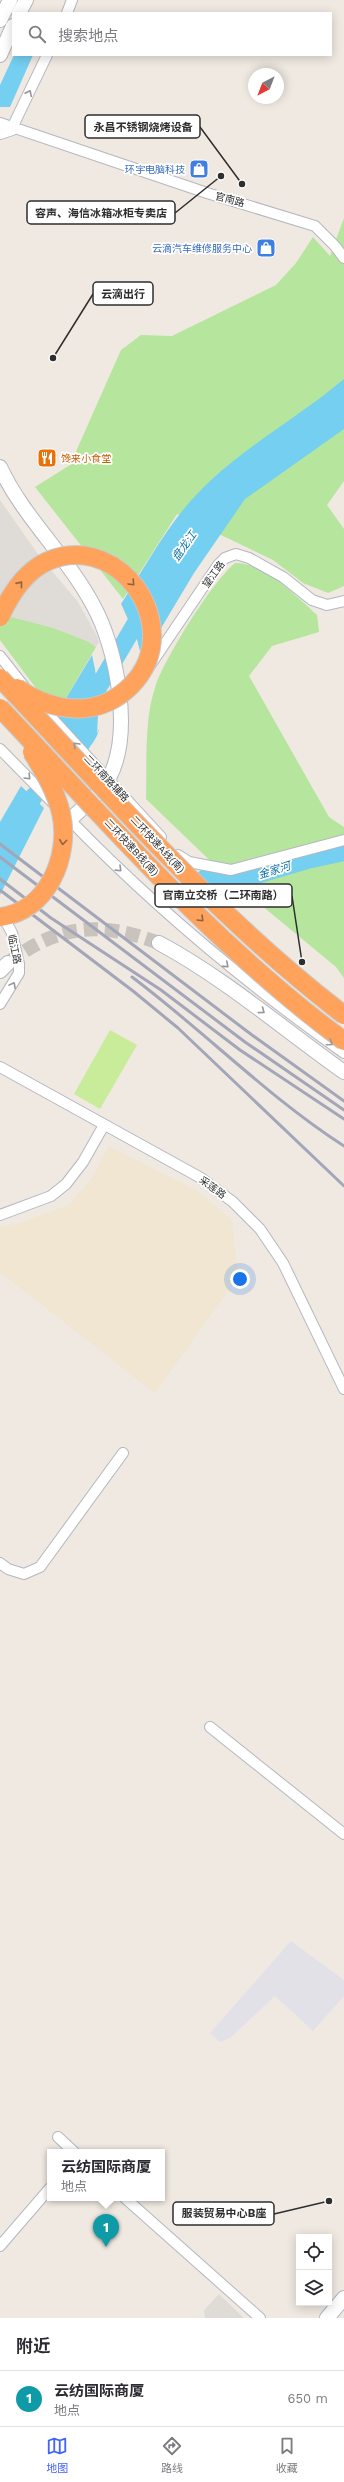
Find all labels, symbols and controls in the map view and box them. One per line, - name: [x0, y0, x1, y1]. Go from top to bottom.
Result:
- search box: [12, 12, 332, 56]
- icon: search: [26, 23, 48, 45]
- text: 搜索地点: [58, 27, 118, 45]
- north arrow: [248, 68, 284, 104]
- one-way arrow: [24, 89, 32, 97]
- callout: 永昌不锈钢烧烤设备: [85, 115, 200, 138]
- text: 永昌不锈钢烧烤设备: [94, 121, 193, 134]
- shop icon: 环宇电脑科技: [188, 158, 210, 180]
- place label: 环宇电脑科技: [125, 164, 185, 175]
- street label: 官南路: [214, 190, 246, 209]
- callout: 容声、海信冰箱冰柜专卖店: [27, 201, 175, 224]
- text: 容声、海信冰箱冰柜专卖店: [35, 207, 167, 220]
- shop icon: 云滴汽车维修服务中心: [255, 237, 277, 259]
- place label: 云滴汽车维修服务中心: [152, 243, 252, 254]
- callout: 云滴出行: [93, 282, 153, 305]
- text: 云滴出行: [101, 288, 145, 301]
- restaurant icon: 馋来小食堂: [36, 447, 58, 469]
- place label: 馋来小食堂: [61, 453, 111, 464]
- water label: 盘龙江: [170, 528, 200, 564]
- street label: 望江路: [200, 559, 227, 590]
- one-way arrow: [127, 578, 134, 585]
- one-way arrow: [15, 581, 22, 589]
- one-way arrow: [74, 742, 81, 750]
- street label: 二环南路辅路: [82, 753, 131, 804]
- one-way arrow: [23, 772, 30, 780]
- street label: 二环快速A线(南): [129, 814, 187, 875]
- street label: 二环快速B线(南): [103, 817, 161, 878]
- one-way arrow: [59, 839, 68, 845]
- water label: 金家河: [256, 859, 294, 882]
- one-way arrow: [114, 864, 122, 872]
- callout: 官南立交桥（二环南路）: [155, 884, 292, 907]
- text: 官南立交桥（二环南路）: [163, 889, 284, 902]
- one-way arrow: [196, 914, 204, 922]
- street label: 临江路: [6, 933, 23, 965]
- one-way arrow: [222, 961, 229, 968]
- one-way arrow: [8, 982, 15, 989]
- one-way arrow: [257, 1006, 264, 1013]
- one-way arrow: [326, 1038, 333, 1046]
- street label: 采莲路: [197, 1174, 228, 1201]
- your location: [230, 1269, 250, 1289]
- popup: [47, 2149, 165, 2201]
- text: 云纺国际商厦: [61, 2158, 151, 2176]
- text: 地点: [61, 2179, 87, 2194]
- callout: 服装贸易中心B座: [173, 2202, 274, 2225]
- text: 服装贸易中心B座: [182, 2207, 266, 2220]
- pin: 1: [93, 2214, 119, 2247]
- map controls: [296, 2234, 332, 2306]
- button: locate: [296, 2234, 332, 2270]
- button: layers: [296, 2270, 332, 2306]
- text: 附近: [16, 2336, 50, 2356]
- text: 云纺国际商厦: [54, 2382, 144, 2400]
- text: 1: [26, 2391, 32, 2406]
- text: 650 m: [288, 2391, 328, 2406]
- text: 地点: [54, 2403, 80, 2418]
- tab: 地图: [46, 2435, 68, 2475]
- tab: 路线: [161, 2435, 183, 2475]
- tab: 收藏: [276, 2435, 298, 2475]

